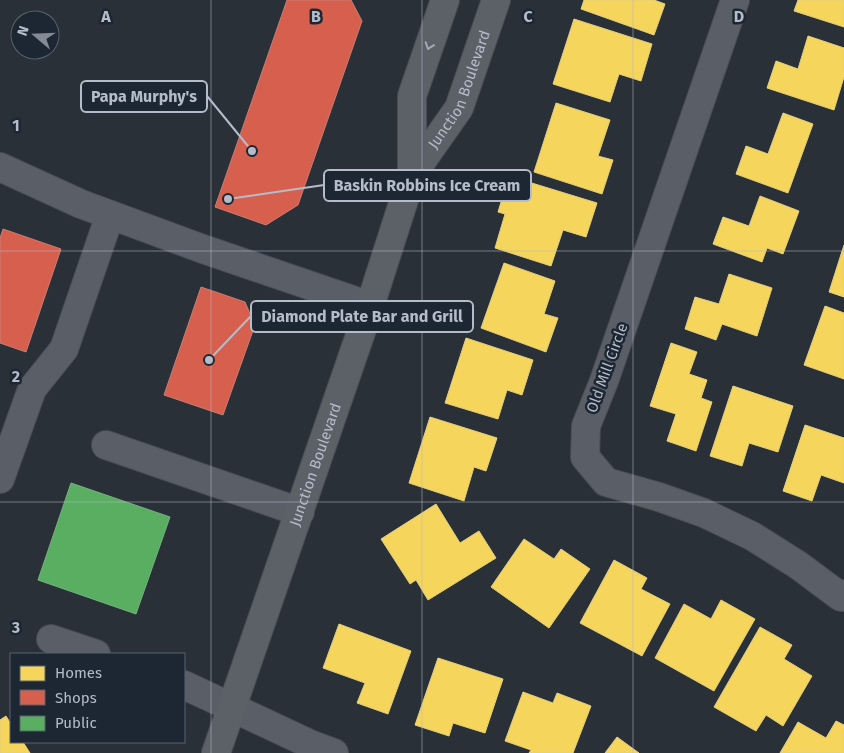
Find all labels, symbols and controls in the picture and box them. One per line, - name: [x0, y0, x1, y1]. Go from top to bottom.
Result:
- text: A: [100, 7, 111, 26]
- text: B: [311, 7, 321, 26]
- text: C: [523, 7, 533, 26]
- text: D: [734, 7, 744, 26]
- north arrow: [10, 10, 60, 60]
- text: N: [14, 24, 33, 38]
- street label: Junction Boulevard: [424, 28, 494, 152]
- one-way arrow: [425, 41, 435, 50]
- callout: Papa Murphy's: [81, 81, 207, 112]
- text: Papa Murphy's: [91, 87, 197, 106]
- text: 1: [12, 116, 20, 135]
- callout: Baskin Robbins Ice Cream: [324, 170, 531, 201]
- text: Baskin Robbins Ice Cream: [334, 176, 520, 195]
- callout: Diamond Plate Bar and Grill: [251, 301, 473, 332]
- text: Diamond Plate Bar and Grill: [261, 307, 463, 326]
- street label: Old Mill Circle: [582, 321, 632, 415]
- text: 2: [12, 367, 20, 386]
- street label: Junction Boulevard: [286, 401, 345, 529]
- text: 3: [11, 618, 20, 637]
- legend: [10, 653, 185, 743]
- text: Homes: [55, 664, 102, 682]
- text: Shops: [55, 689, 97, 707]
- text: Public: [55, 714, 97, 732]

